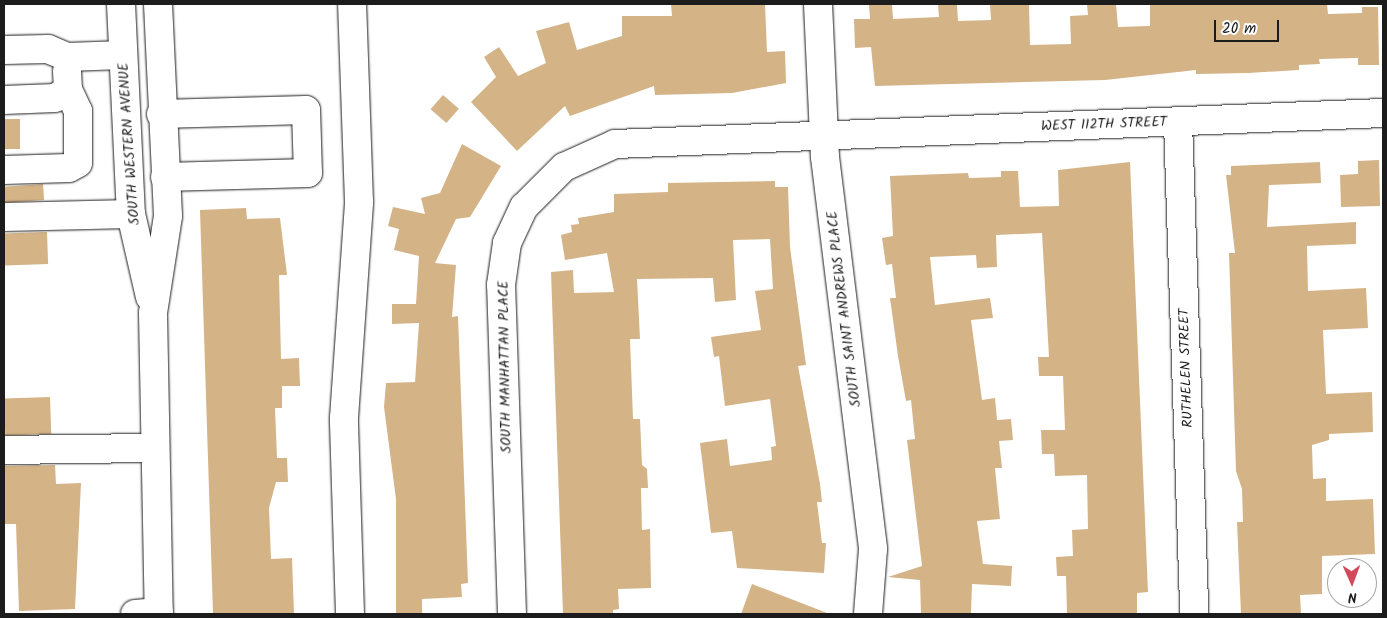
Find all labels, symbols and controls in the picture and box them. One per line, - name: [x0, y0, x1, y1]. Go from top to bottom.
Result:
- scale bar: [1217, 10, 1282, 42]
- text: 20 m: [1222, 17, 1256, 41]
- street label: SOUTH WESTERN AVENUE: [115, 62, 143, 226]
- street label: WEST 112TH STREET: [1041, 113, 1167, 135]
- street label: SOUTH SAINT ANDREWS PLACE: [824, 210, 864, 408]
- street label: SOUTH MANHATTAN PLACE: [495, 281, 515, 453]
- street label: RUTHELEN STREET: [1176, 308, 1196, 428]
- north arrow: [1327, 558, 1377, 608]
- text: N: [1348, 586, 1357, 608]

